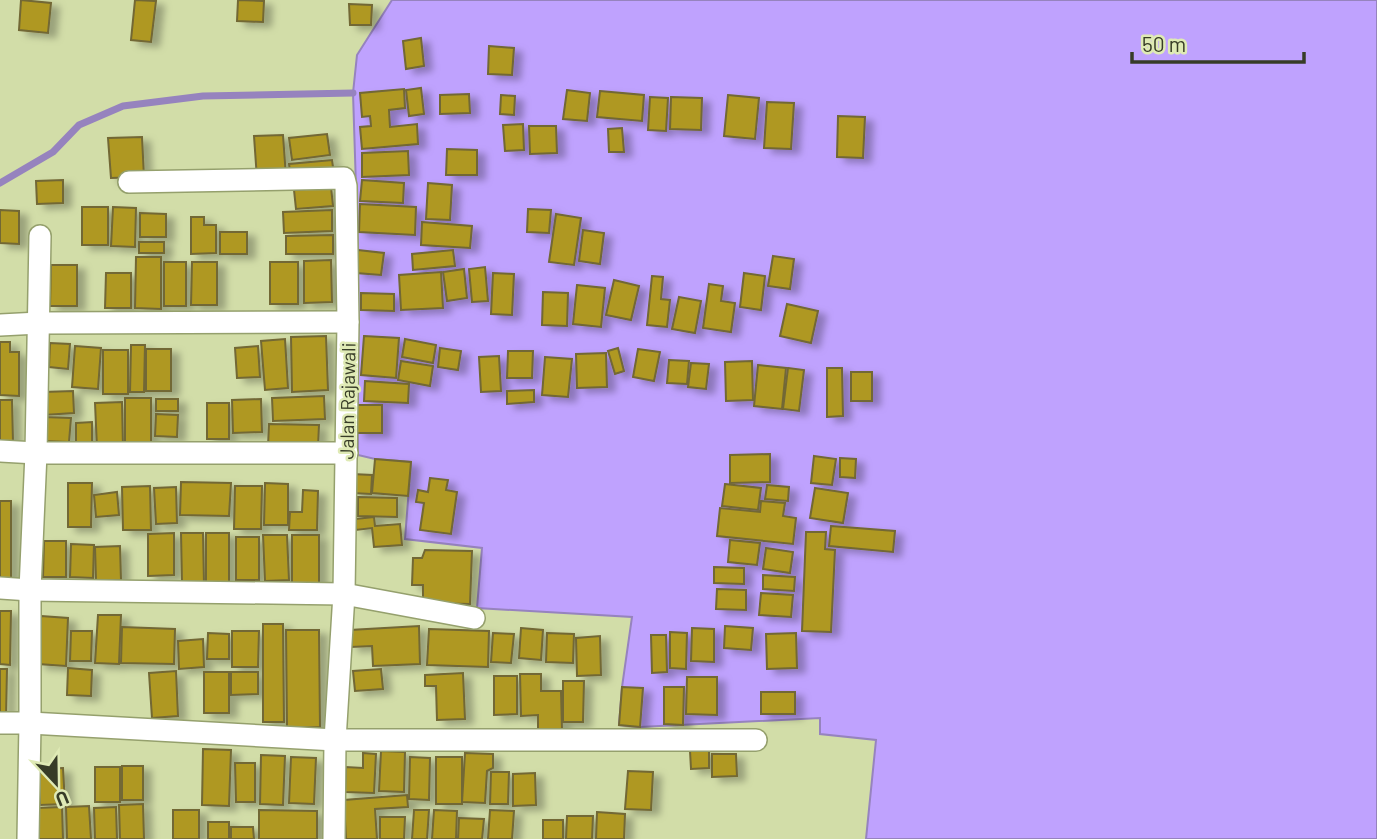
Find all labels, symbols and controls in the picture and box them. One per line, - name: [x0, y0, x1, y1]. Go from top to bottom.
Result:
- scale bar: [1132, 21, 1304, 65]
- text: 50 m: [1142, 31, 1186, 56]
- street label: Jalan Rajawali: [334, 342, 360, 460]
- north arrow: [21, 748, 91, 818]
- text: U: [53, 786, 72, 812]

